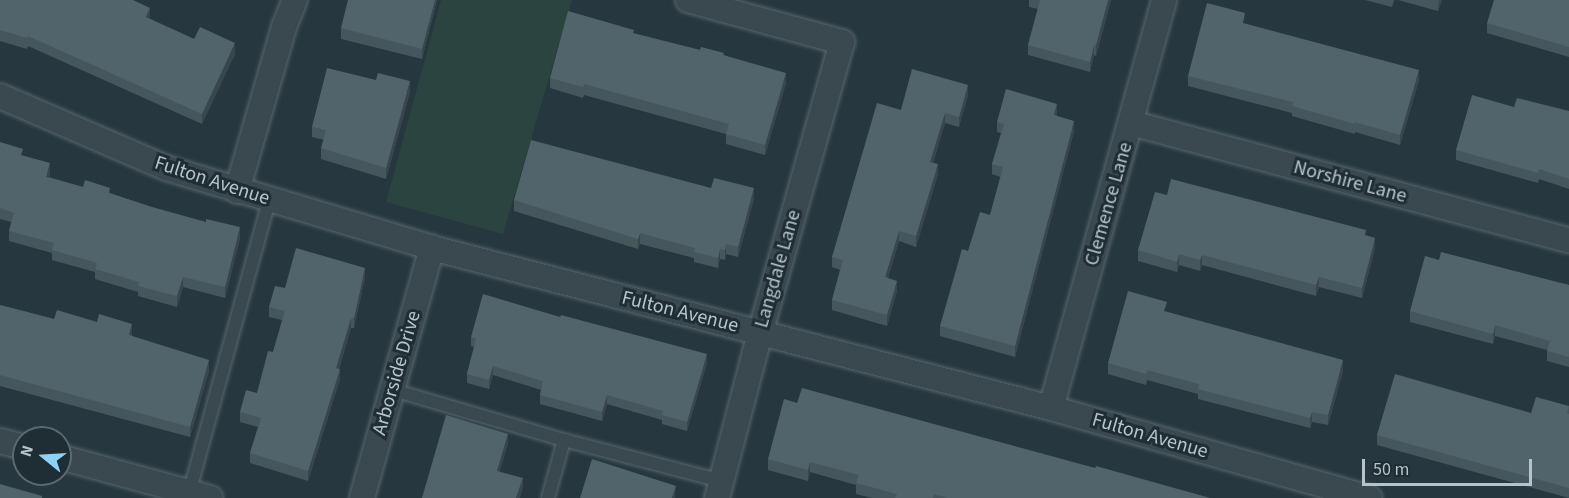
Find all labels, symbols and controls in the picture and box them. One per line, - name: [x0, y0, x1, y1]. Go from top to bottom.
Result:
- street label: Clemence Lane: [1080, 140, 1138, 268]
- street label: Fulton Avenue: [151, 151, 273, 211]
- street label: Norshire Lane: [1291, 155, 1409, 209]
- street label: Langdale Lane: [750, 207, 806, 331]
- street label: Fulton Avenue: [619, 286, 741, 338]
- street label: Arborside Drive: [368, 308, 426, 438]
- street label: Fulton Avenue: [1089, 408, 1211, 464]
- north arrow: [12, 426, 72, 486]
- text: N: [15, 443, 39, 460]
- scale bar: [1365, 447, 1534, 485]
- text: 50 m: [1373, 457, 1409, 482]

